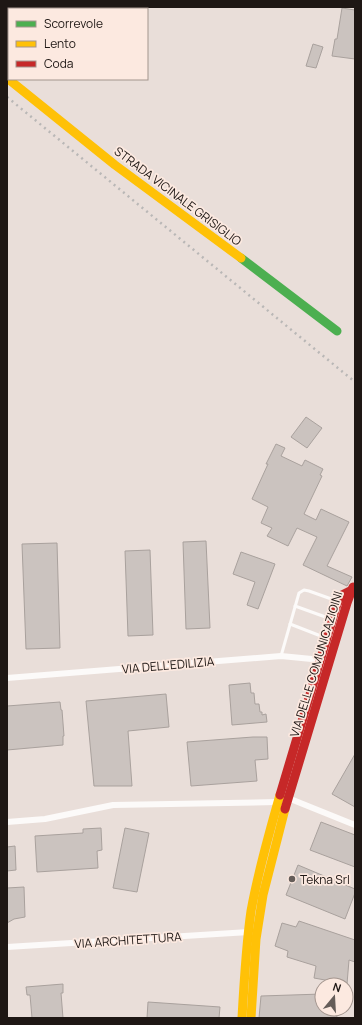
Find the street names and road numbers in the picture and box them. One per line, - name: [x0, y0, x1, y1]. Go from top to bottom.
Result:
- street label: STRADA VICINALE GRISIGLIO: [111, 142, 245, 250]
- street label: VIA DELLE COMUNICAZIOINI: [286, 589, 346, 739]
- street label: VIA DELL'EDILIZIA: [121, 652, 215, 678]
- street label: VIA ARCHITETTURA: [74, 928, 183, 952]

